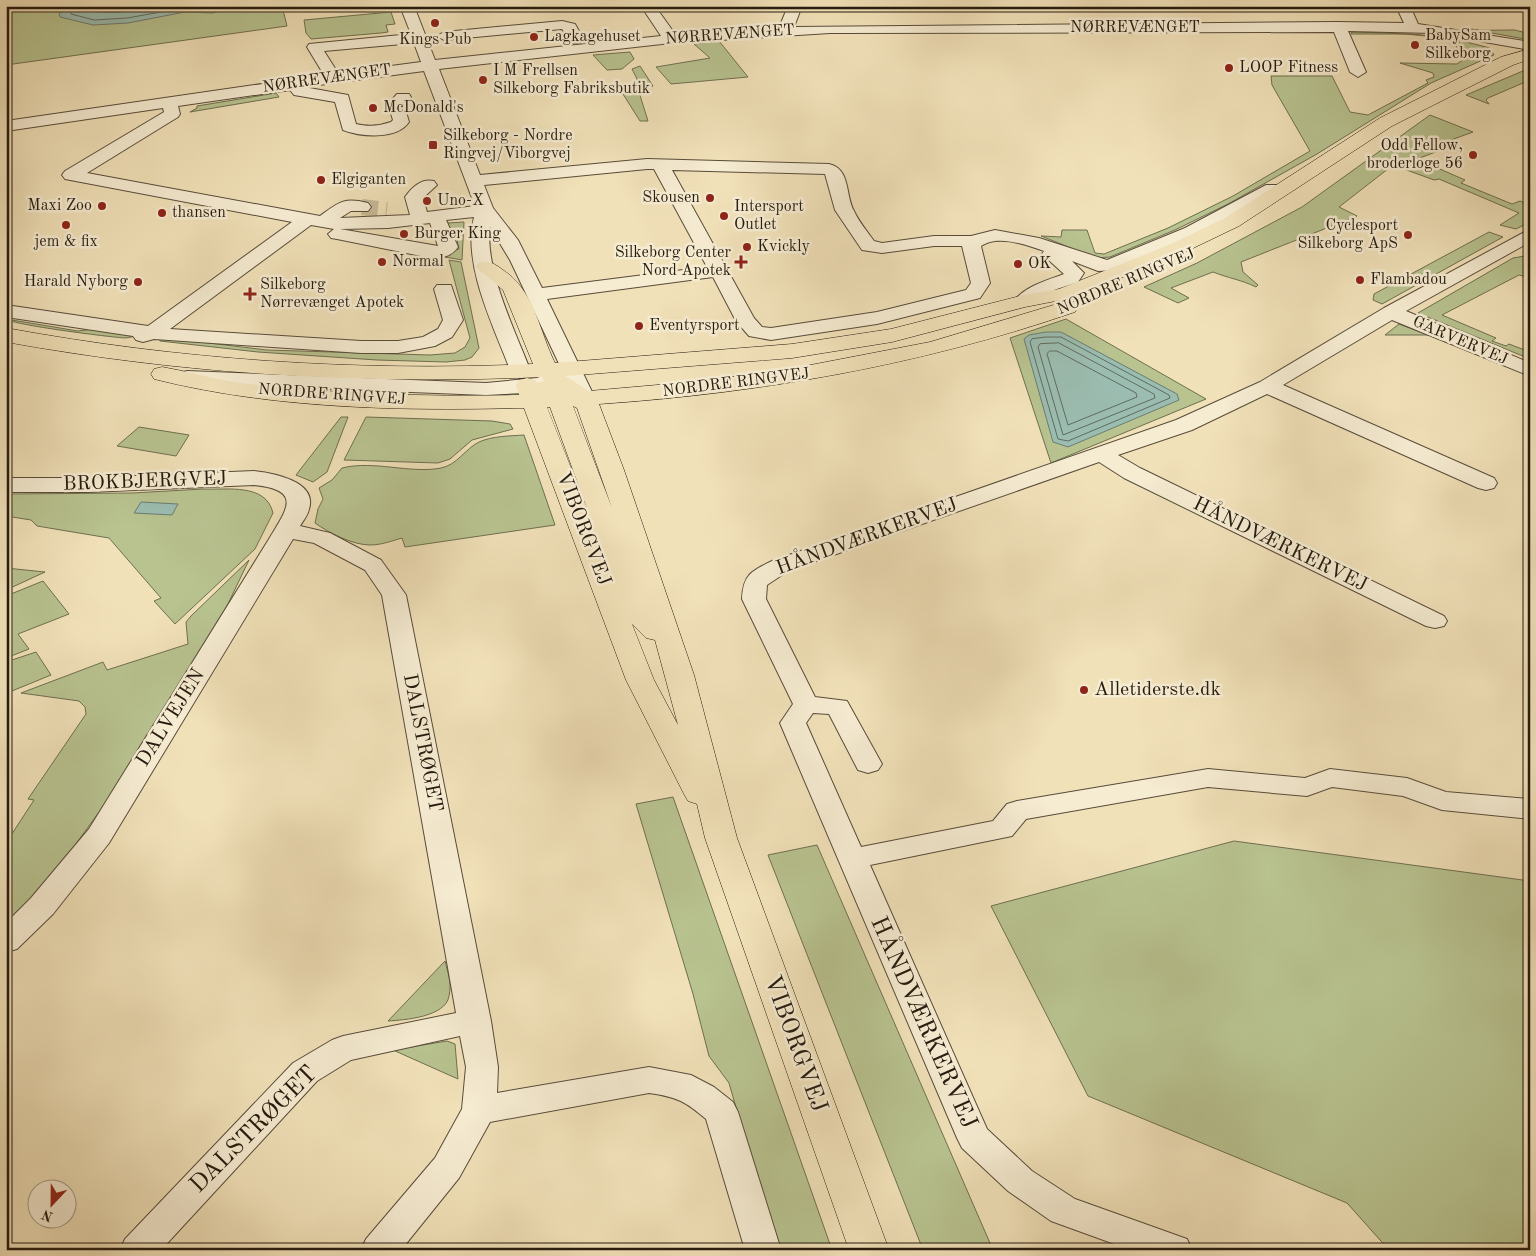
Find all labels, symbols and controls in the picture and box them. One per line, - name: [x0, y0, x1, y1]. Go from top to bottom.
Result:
- marker: Kings Pub: [429, 17, 441, 29]
- street label: NØRREVÆNGET: [1070, 20, 1200, 36]
- street label: NØRREVÆNGET: [665, 22, 795, 48]
- place label: BabySam Silkeborg: [1425, 28, 1491, 62]
- place label: Lagkagehuset: [544, 29, 641, 45]
- marker: Lagkagehuset: [528, 31, 540, 43]
- place label: Kings Pub: [399, 32, 471, 48]
- marker: BabySam Silkeborg: [1409, 39, 1421, 51]
- place label: LOOP Fitness: [1239, 60, 1338, 76]
- street label: NØRREVÆNGET: [262, 62, 392, 96]
- marker: LOOP Fitness: [1223, 62, 1235, 74]
- place label: I M Frellsen Silkeborg Fabriksbutik: [493, 63, 650, 97]
- marker: I M Frellsen Silkeborg Fabriksbutik: [477, 74, 489, 86]
- place label: McDonald's: [383, 100, 464, 116]
- marker: McDonald's: [367, 102, 379, 114]
- place label: Silkeborg - Nordre Ringvej/Viborgvej: [443, 128, 573, 162]
- place label: Odd Fellow, broderloge 56: [1367, 138, 1463, 172]
- marker: Silkeborg - Nordre Ringvej/Viborgvej: [427, 139, 439, 151]
- marker: Odd Fellow, broderloge 56: [1467, 149, 1479, 161]
- place label: Elgiganten: [331, 172, 406, 188]
- marker: Elgiganten: [315, 174, 327, 186]
- place label: Skousen: [642, 190, 700, 206]
- marker: Skousen: [704, 192, 716, 204]
- place label: Uno-X: [437, 193, 484, 209]
- marker: Uno-X: [421, 195, 433, 207]
- place label: Maxi Zoo: [27, 198, 92, 214]
- place label: Intersport Outlet: [734, 199, 804, 233]
- marker: Maxi Zoo: [96, 200, 108, 212]
- place label: thansen: [172, 205, 226, 221]
- marker: thansen: [156, 207, 168, 219]
- marker: Intersport Outlet: [718, 210, 730, 222]
- place label: Cyclesport Silkeborg ApS: [1298, 218, 1398, 252]
- marker: jem & fix: [60, 219, 72, 231]
- place label: Burger King: [414, 226, 501, 242]
- marker: Burger King: [398, 228, 410, 240]
- marker: Cyclesport Silkeborg ApS: [1402, 229, 1414, 241]
- place label: jem & fix: [33, 234, 98, 250]
- place label: Kvickly: [757, 239, 811, 255]
- marker: Kvickly: [741, 241, 753, 253]
- place label: Silkeborg Center Nord Apotek: [615, 245, 731, 279]
- street label: NORDRE RINGVEJ: [1055, 246, 1198, 318]
- place label: Normal: [392, 254, 444, 270]
- marker: Normal: [376, 256, 388, 268]
- marker: Silkeborg Center Nord Apotek: [735, 256, 747, 268]
- place label: OK: [1028, 256, 1051, 272]
- marker: OK: [1012, 258, 1024, 270]
- place label: Flambadou: [1370, 272, 1447, 288]
- place label: Harald Nyborg: [24, 274, 128, 290]
- marker: Flambadou: [1354, 274, 1366, 286]
- marker: Harald Nyborg: [132, 276, 144, 288]
- place label: Silkeborg Nørrevænget Apotek: [260, 277, 404, 311]
- marker: Silkeborg Nørrevænget Apotek: [244, 288, 256, 300]
- street label: GARVERVEJ: [1410, 314, 1510, 368]
- place label: Eventyrsport: [649, 318, 740, 334]
- marker: Eventyrsport: [633, 320, 645, 332]
- street label: NORDRE RINGVEJ: [662, 366, 811, 400]
- street label: NORDRE RINGVEJ: [258, 382, 407, 408]
- street label: BROKBJERGVEJ: [62, 469, 228, 495]
- street label: VIBORGVEJ: [552, 469, 614, 589]
- street label: HÅNDVÆRKERVEJ: [1190, 490, 1372, 596]
- street label: HÅNDVÆRKERVEJ: [772, 491, 960, 579]
- street label: DALVEJEN: [133, 666, 209, 770]
- street label: DALSTRØGET: [399, 672, 445, 814]
- place label: Alletiderste.dk: [1094, 680, 1221, 700]
- marker: Alletiderste.dk: [1078, 684, 1090, 696]
- street label: HÅNDVÆRKERVEJ: [865, 911, 985, 1133]
- street label: VIBORGVEJ: [759, 972, 831, 1116]
- street label: DALSTRØGET: [186, 1062, 322, 1198]
- north arrow: [28, 1178, 78, 1228]
- text: N: [40, 1207, 55, 1224]

